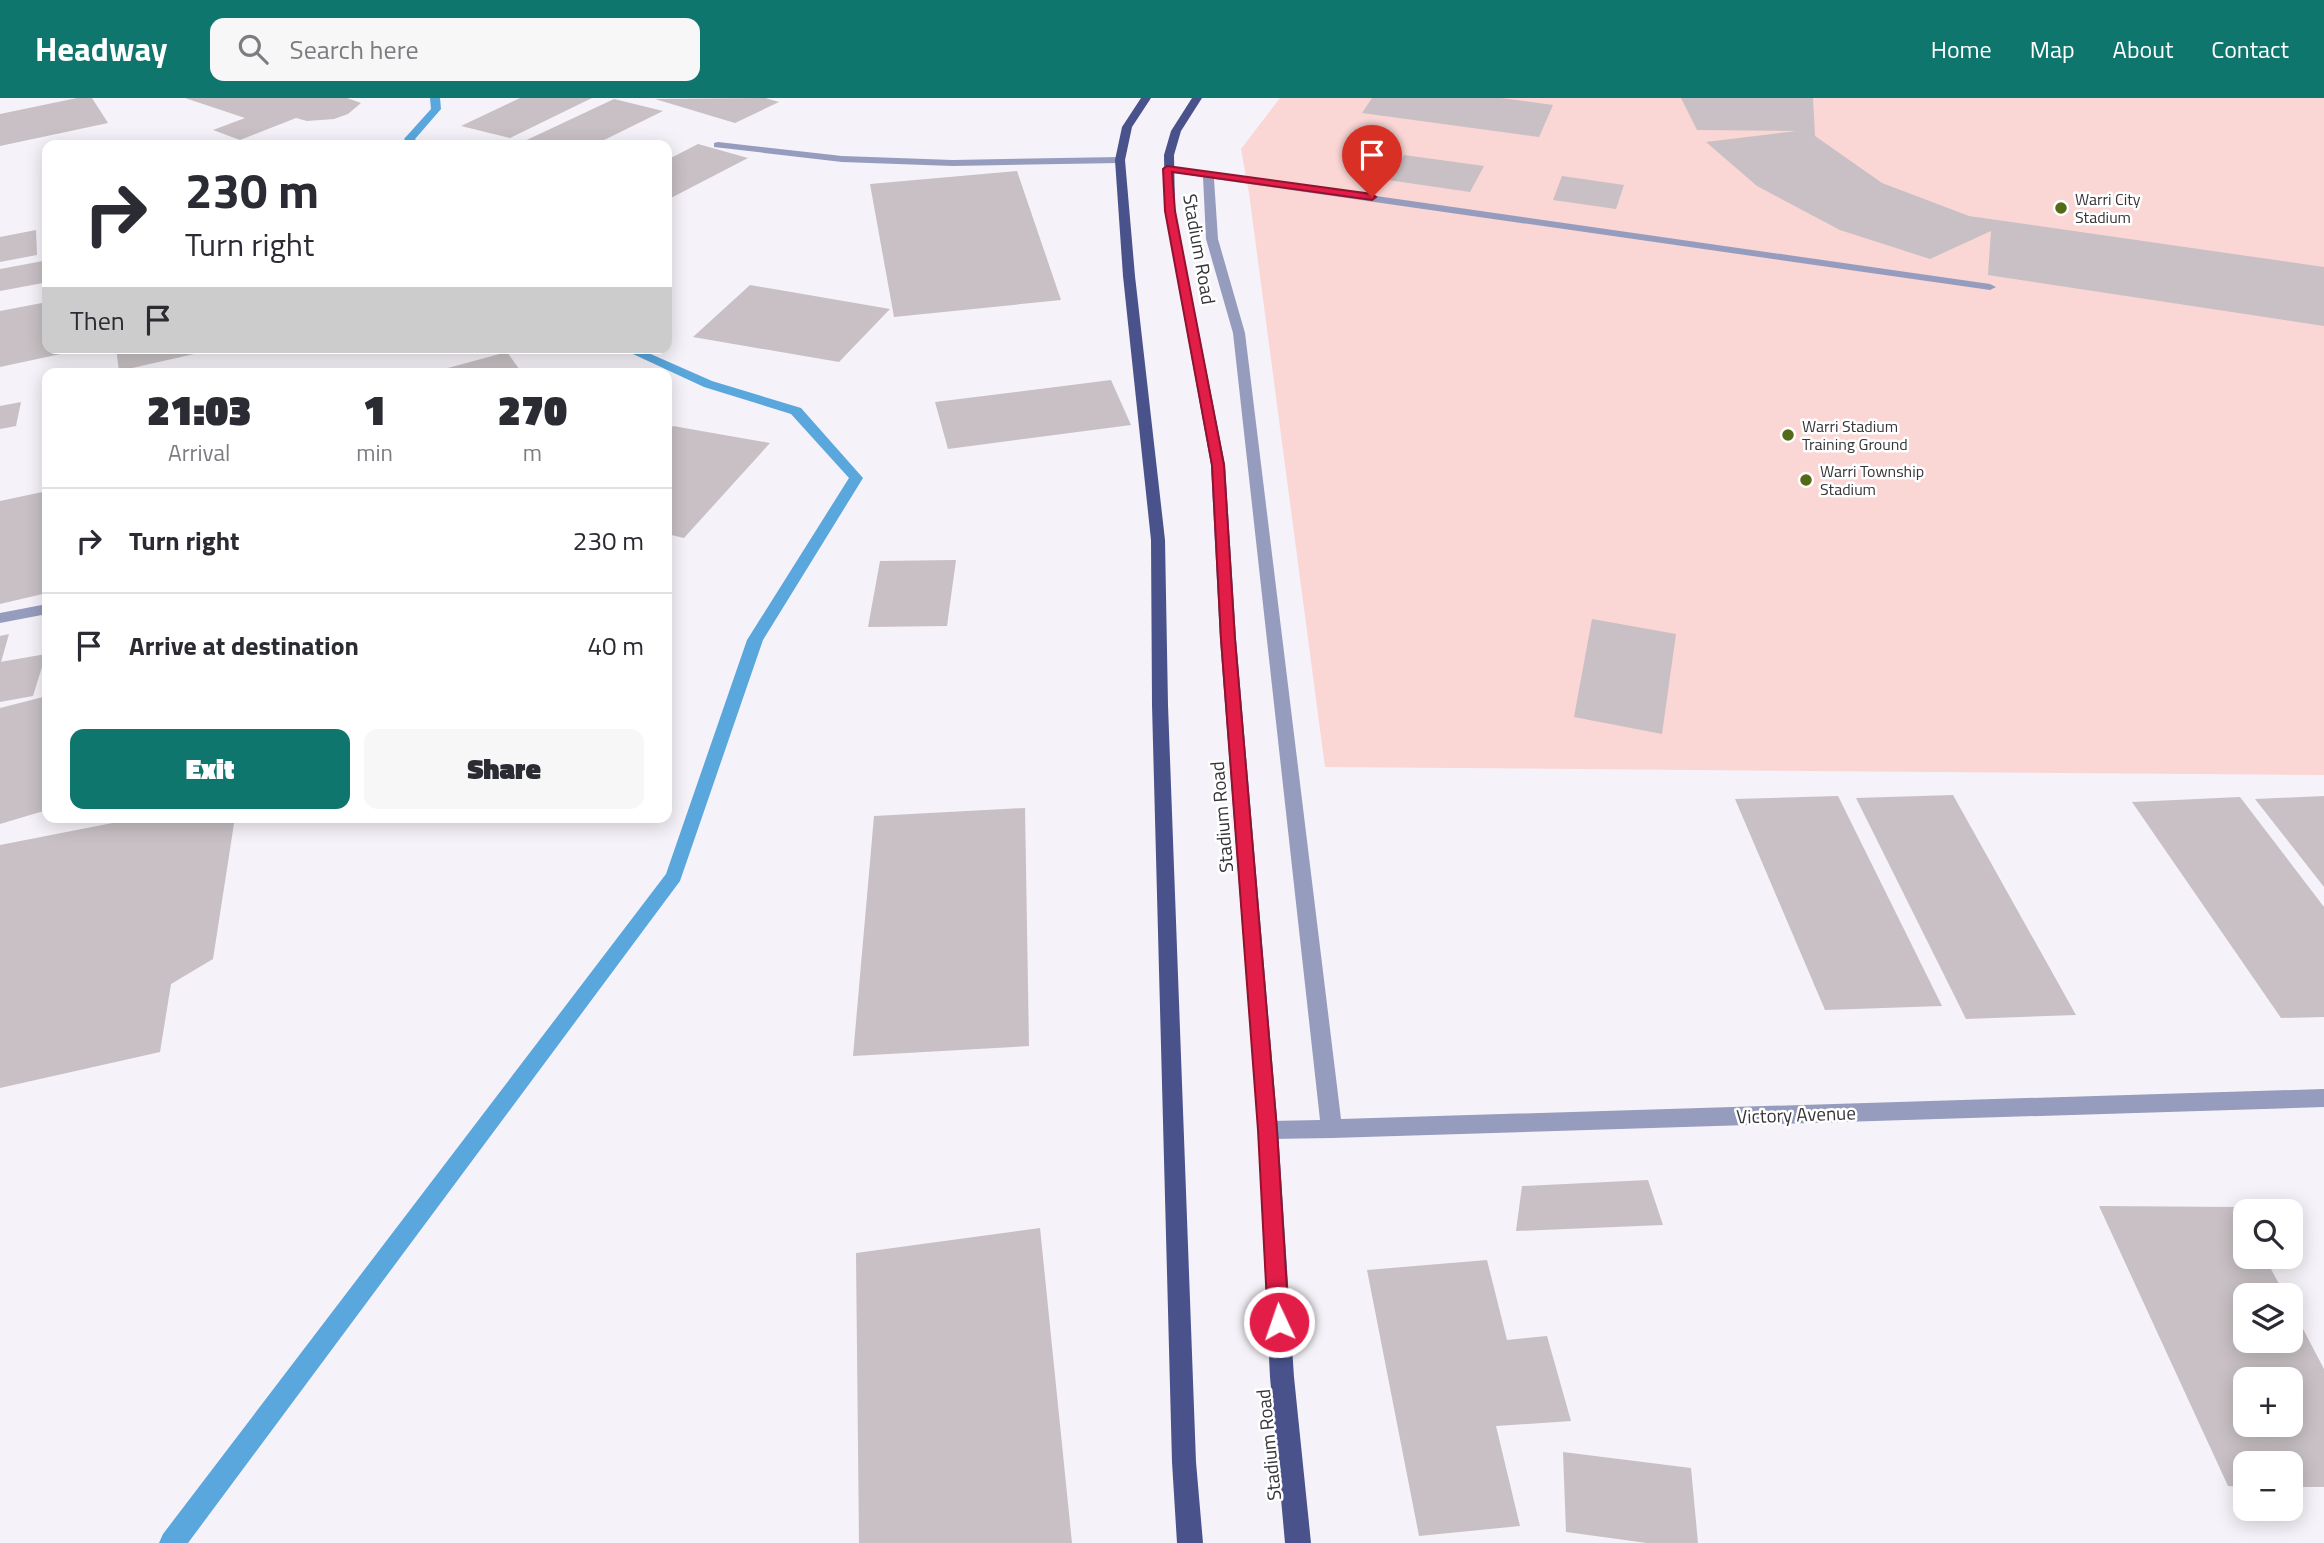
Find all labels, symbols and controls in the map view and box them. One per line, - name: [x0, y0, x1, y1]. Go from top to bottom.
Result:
- search box: [210, 18, 700, 81]
- text: Headway: [35, 24, 168, 74]
- icon: search: [234, 30, 272, 68]
- text: Search here: [290, 30, 419, 69]
- text: Home: [1931, 31, 1992, 67]
- text: Map: [2030, 31, 2075, 67]
- text: About: [2113, 31, 2173, 67]
- text: Contact: [2211, 31, 2289, 67]
- pin: [1342, 125, 1402, 197]
- icon: arrive: [1353, 136, 1391, 174]
- text: 230 m: [185, 152, 319, 227]
- icon: right: [70, 168, 161, 259]
- place label: Warri City Stadium: [2075, 187, 2141, 229]
- street label: Stadium Road: [1176, 191, 1224, 307]
- marker: Warri City Stadium: [2053, 200, 2069, 216]
- text: Turn right: [185, 220, 314, 268]
- text: Then: [70, 301, 125, 340]
- icon: arrive: [139, 301, 177, 339]
- text: 21:03: [147, 377, 251, 441]
- text: 1: [363, 377, 386, 441]
- text: 270: [498, 377, 567, 441]
- place label: Warri Stadium Training Ground: [1802, 414, 1908, 456]
- marker: Warri Stadium Training Ground: [1780, 427, 1796, 443]
- text: Arrival: [168, 435, 230, 470]
- text: min: [356, 435, 393, 470]
- text: m: [523, 435, 542, 470]
- place label: Warri Township Stadium: [1820, 459, 1924, 501]
- marker: Warri Township Stadium: [1798, 472, 1814, 488]
- text: Turn right: [129, 521, 240, 560]
- text: 230 m: [573, 521, 644, 560]
- icon: right: [70, 522, 108, 560]
- text: Arrive at destination: [129, 626, 359, 665]
- text: 40 m: [587, 626, 644, 665]
- icon: arrive: [70, 627, 108, 665]
- button: Exit: [70, 729, 350, 809]
- button: Share: [364, 729, 644, 809]
- street label: Stadium Road: [1202, 760, 1240, 874]
- street label: Victory Avenue: [1736, 1097, 1856, 1131]
- map controls: [2233, 1199, 2303, 1521]
- button: search: [2233, 1199, 2303, 1269]
- button: layers: [2233, 1283, 2303, 1353]
- position arrow: [1242, 1285, 1316, 1359]
- button: +: [2233, 1367, 2303, 1437]
- street label: Stadium Road: [1248, 1388, 1288, 1502]
- button: −: [2233, 1451, 2303, 1521]

